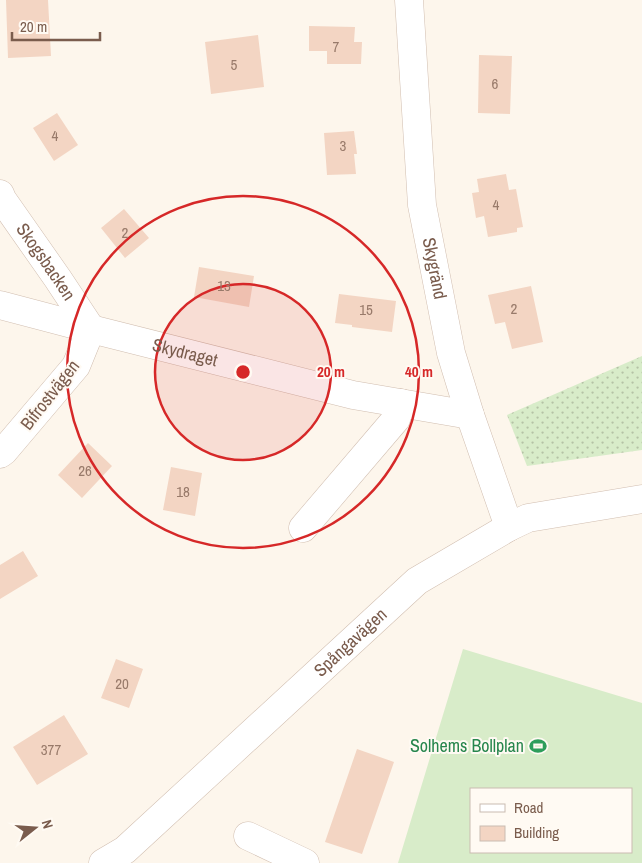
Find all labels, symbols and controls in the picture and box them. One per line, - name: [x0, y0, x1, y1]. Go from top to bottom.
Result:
- scale bar: [12, 10, 100, 42]
- text: 20 m: [20, 16, 47, 37]
- house number: 7: [333, 36, 340, 57]
- house number: 5: [231, 54, 238, 75]
- house number: 6: [492, 73, 499, 94]
- house number: 4: [52, 125, 59, 146]
- house number: 3: [340, 135, 347, 156]
- house number: 4: [493, 194, 500, 215]
- street label: Skogsbacken: [11, 218, 82, 305]
- house number: 2: [122, 222, 129, 243]
- street label: Skygränd: [417, 235, 453, 301]
- house number: 13: [217, 275, 231, 296]
- house number: 2: [511, 298, 518, 319]
- house number: 15: [359, 299, 373, 320]
- street label: Skydraget: [150, 332, 220, 372]
- street label: Bifrostvägen: [14, 354, 85, 435]
- text: 20 m: [317, 361, 345, 382]
- text: 40 m: [405, 361, 433, 382]
- centre of rings: [234, 363, 252, 381]
- house number: 26: [78, 460, 92, 481]
- house number: 18: [176, 481, 190, 502]
- street label: Spångavägen: [308, 602, 392, 682]
- house number: 20: [115, 673, 129, 694]
- place label: Solhems Bollplan: [410, 733, 524, 758]
- sports icon: Solhems Bollplan: [528, 736, 548, 756]
- house number: 377: [41, 739, 61, 760]
- legend: [470, 788, 632, 853]
- text: Road: [514, 797, 543, 818]
- north arrow: [10, 803, 60, 853]
- text: N: [38, 818, 57, 831]
- text: Building: [514, 822, 559, 843]

